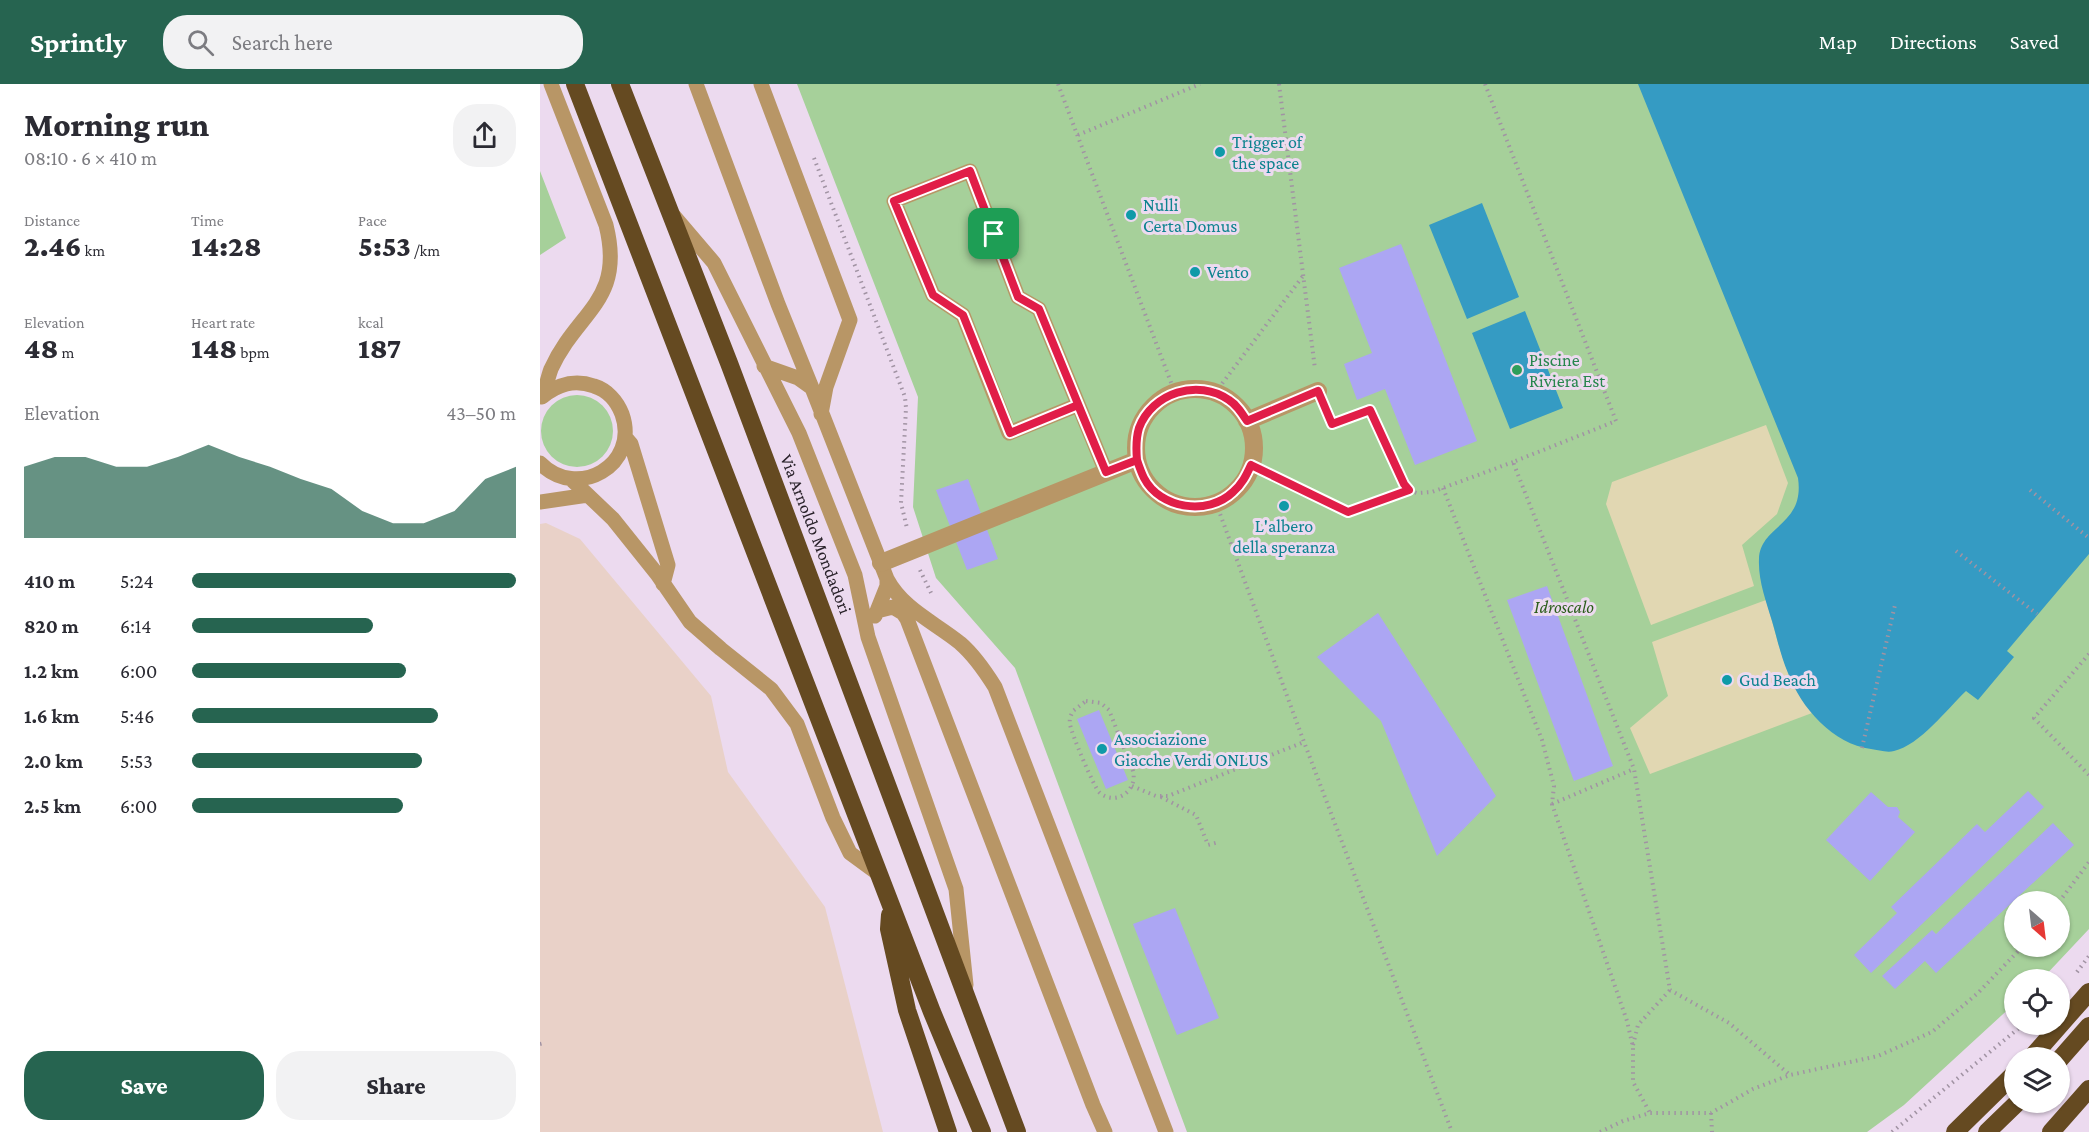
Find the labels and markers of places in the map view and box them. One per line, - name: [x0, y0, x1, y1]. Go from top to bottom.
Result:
- place label: Trigger of the space: [1232, 132, 1304, 173]
- marker: Trigger of the space: [1213, 145, 1227, 159]
- place label: Nulli Certa Domus: [1143, 195, 1237, 236]
- pin: [968, 208, 1019, 259]
- marker: Nulli Certa Domus: [1124, 208, 1138, 222]
- place label: Vento: [1207, 262, 1249, 282]
- marker: Vento: [1188, 265, 1202, 279]
- place label: Piscine Riviera Est: [1529, 350, 1606, 391]
- marker: Piscine Riviera Est: [1510, 363, 1524, 377]
- marker: L'albero della speranza: [1277, 499, 1291, 513]
- place label: L'albero della speranza: [1233, 516, 1335, 557]
- place label: Gud Beach: [1739, 670, 1816, 690]
- marker: Gud Beach: [1720, 673, 1734, 687]
- place label: Associazione Giacche Verdi ONLUS: [1114, 729, 1268, 770]
- marker: Associazione Giacche Verdi ONLUS: [1095, 742, 1109, 756]

